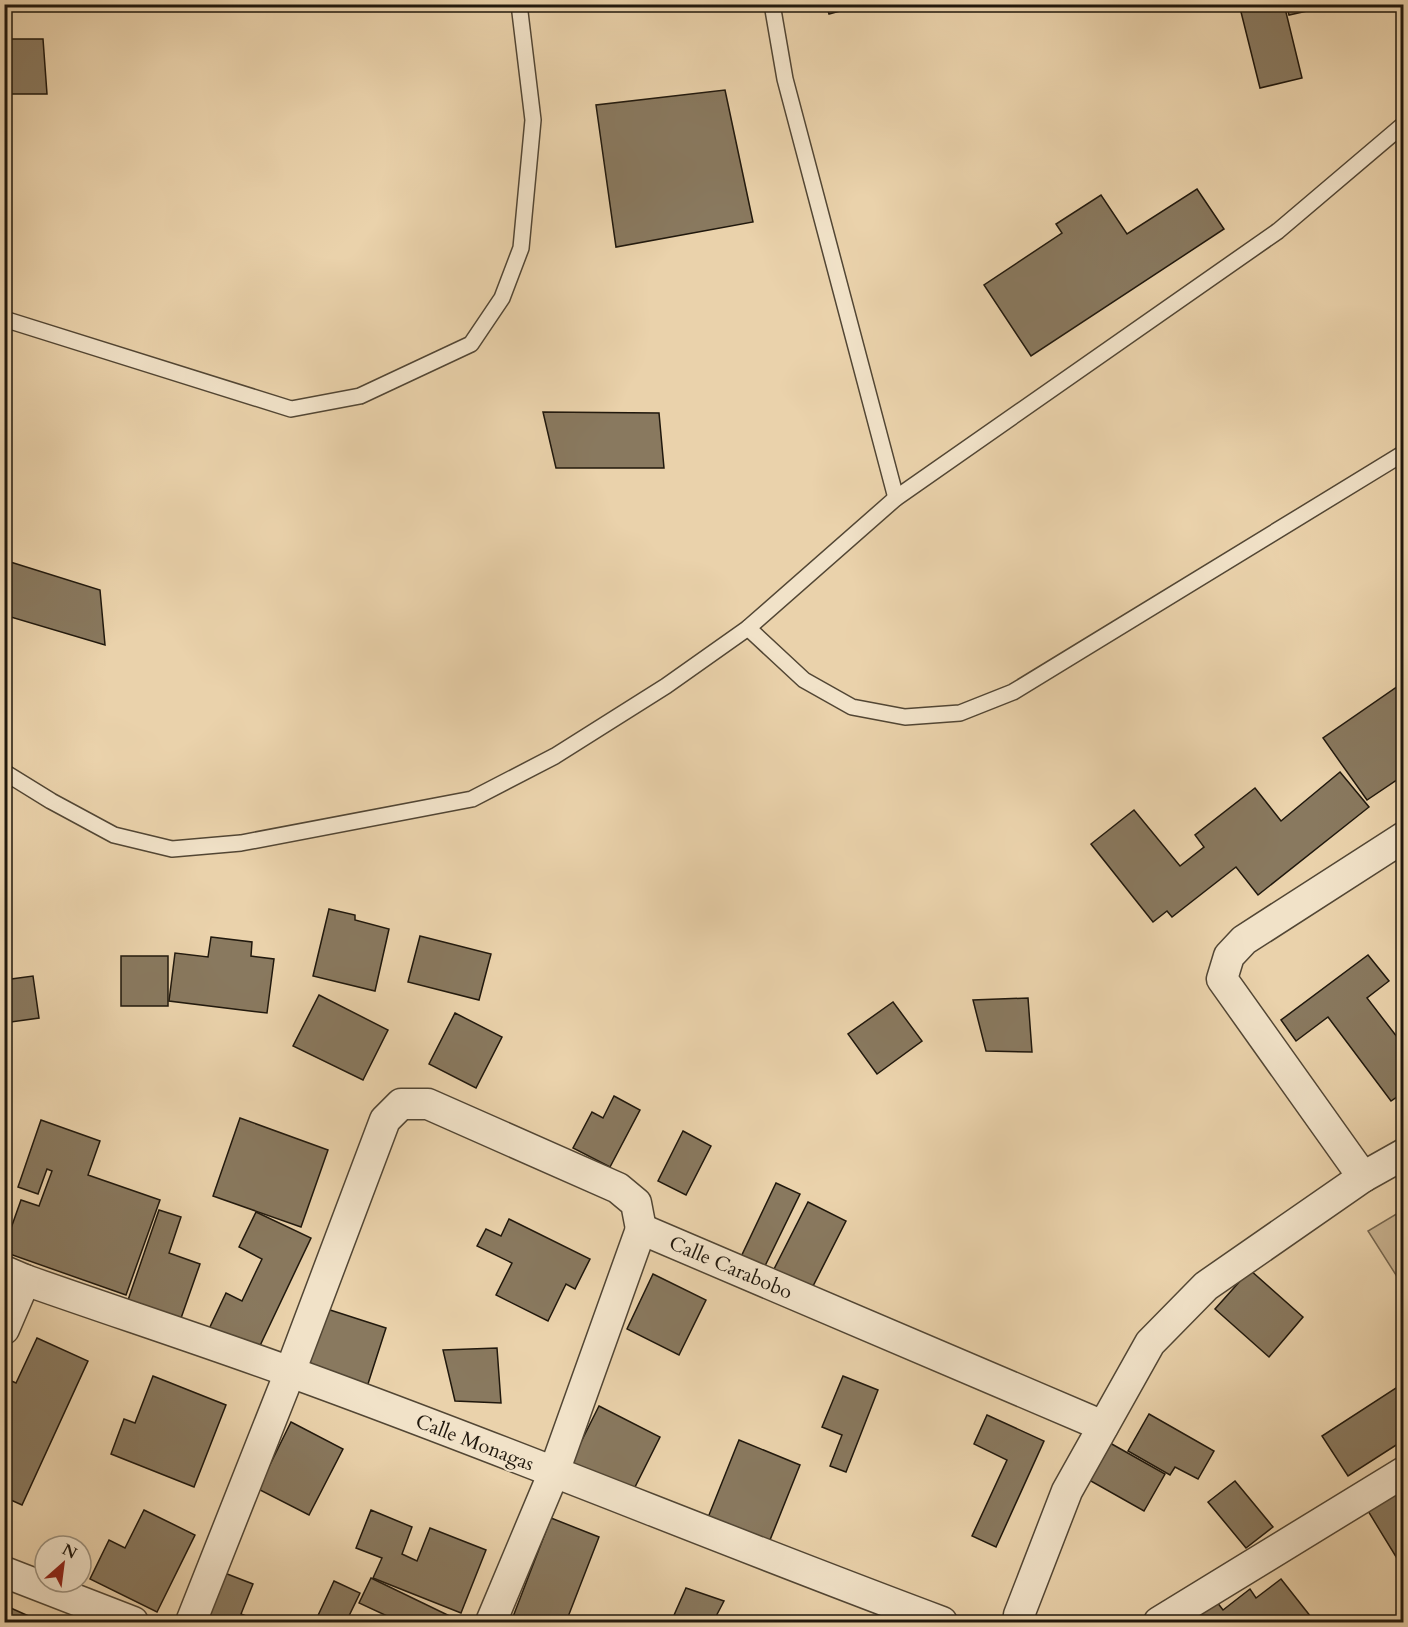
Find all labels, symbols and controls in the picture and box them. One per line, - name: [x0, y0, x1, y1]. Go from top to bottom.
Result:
- street label: Calle Carabobo: [665, 1229, 797, 1306]
- street label: Calle Monagas: [412, 1408, 538, 1477]
- north arrow: [33, 1534, 93, 1594]
- text: N: [58, 1539, 81, 1565]

